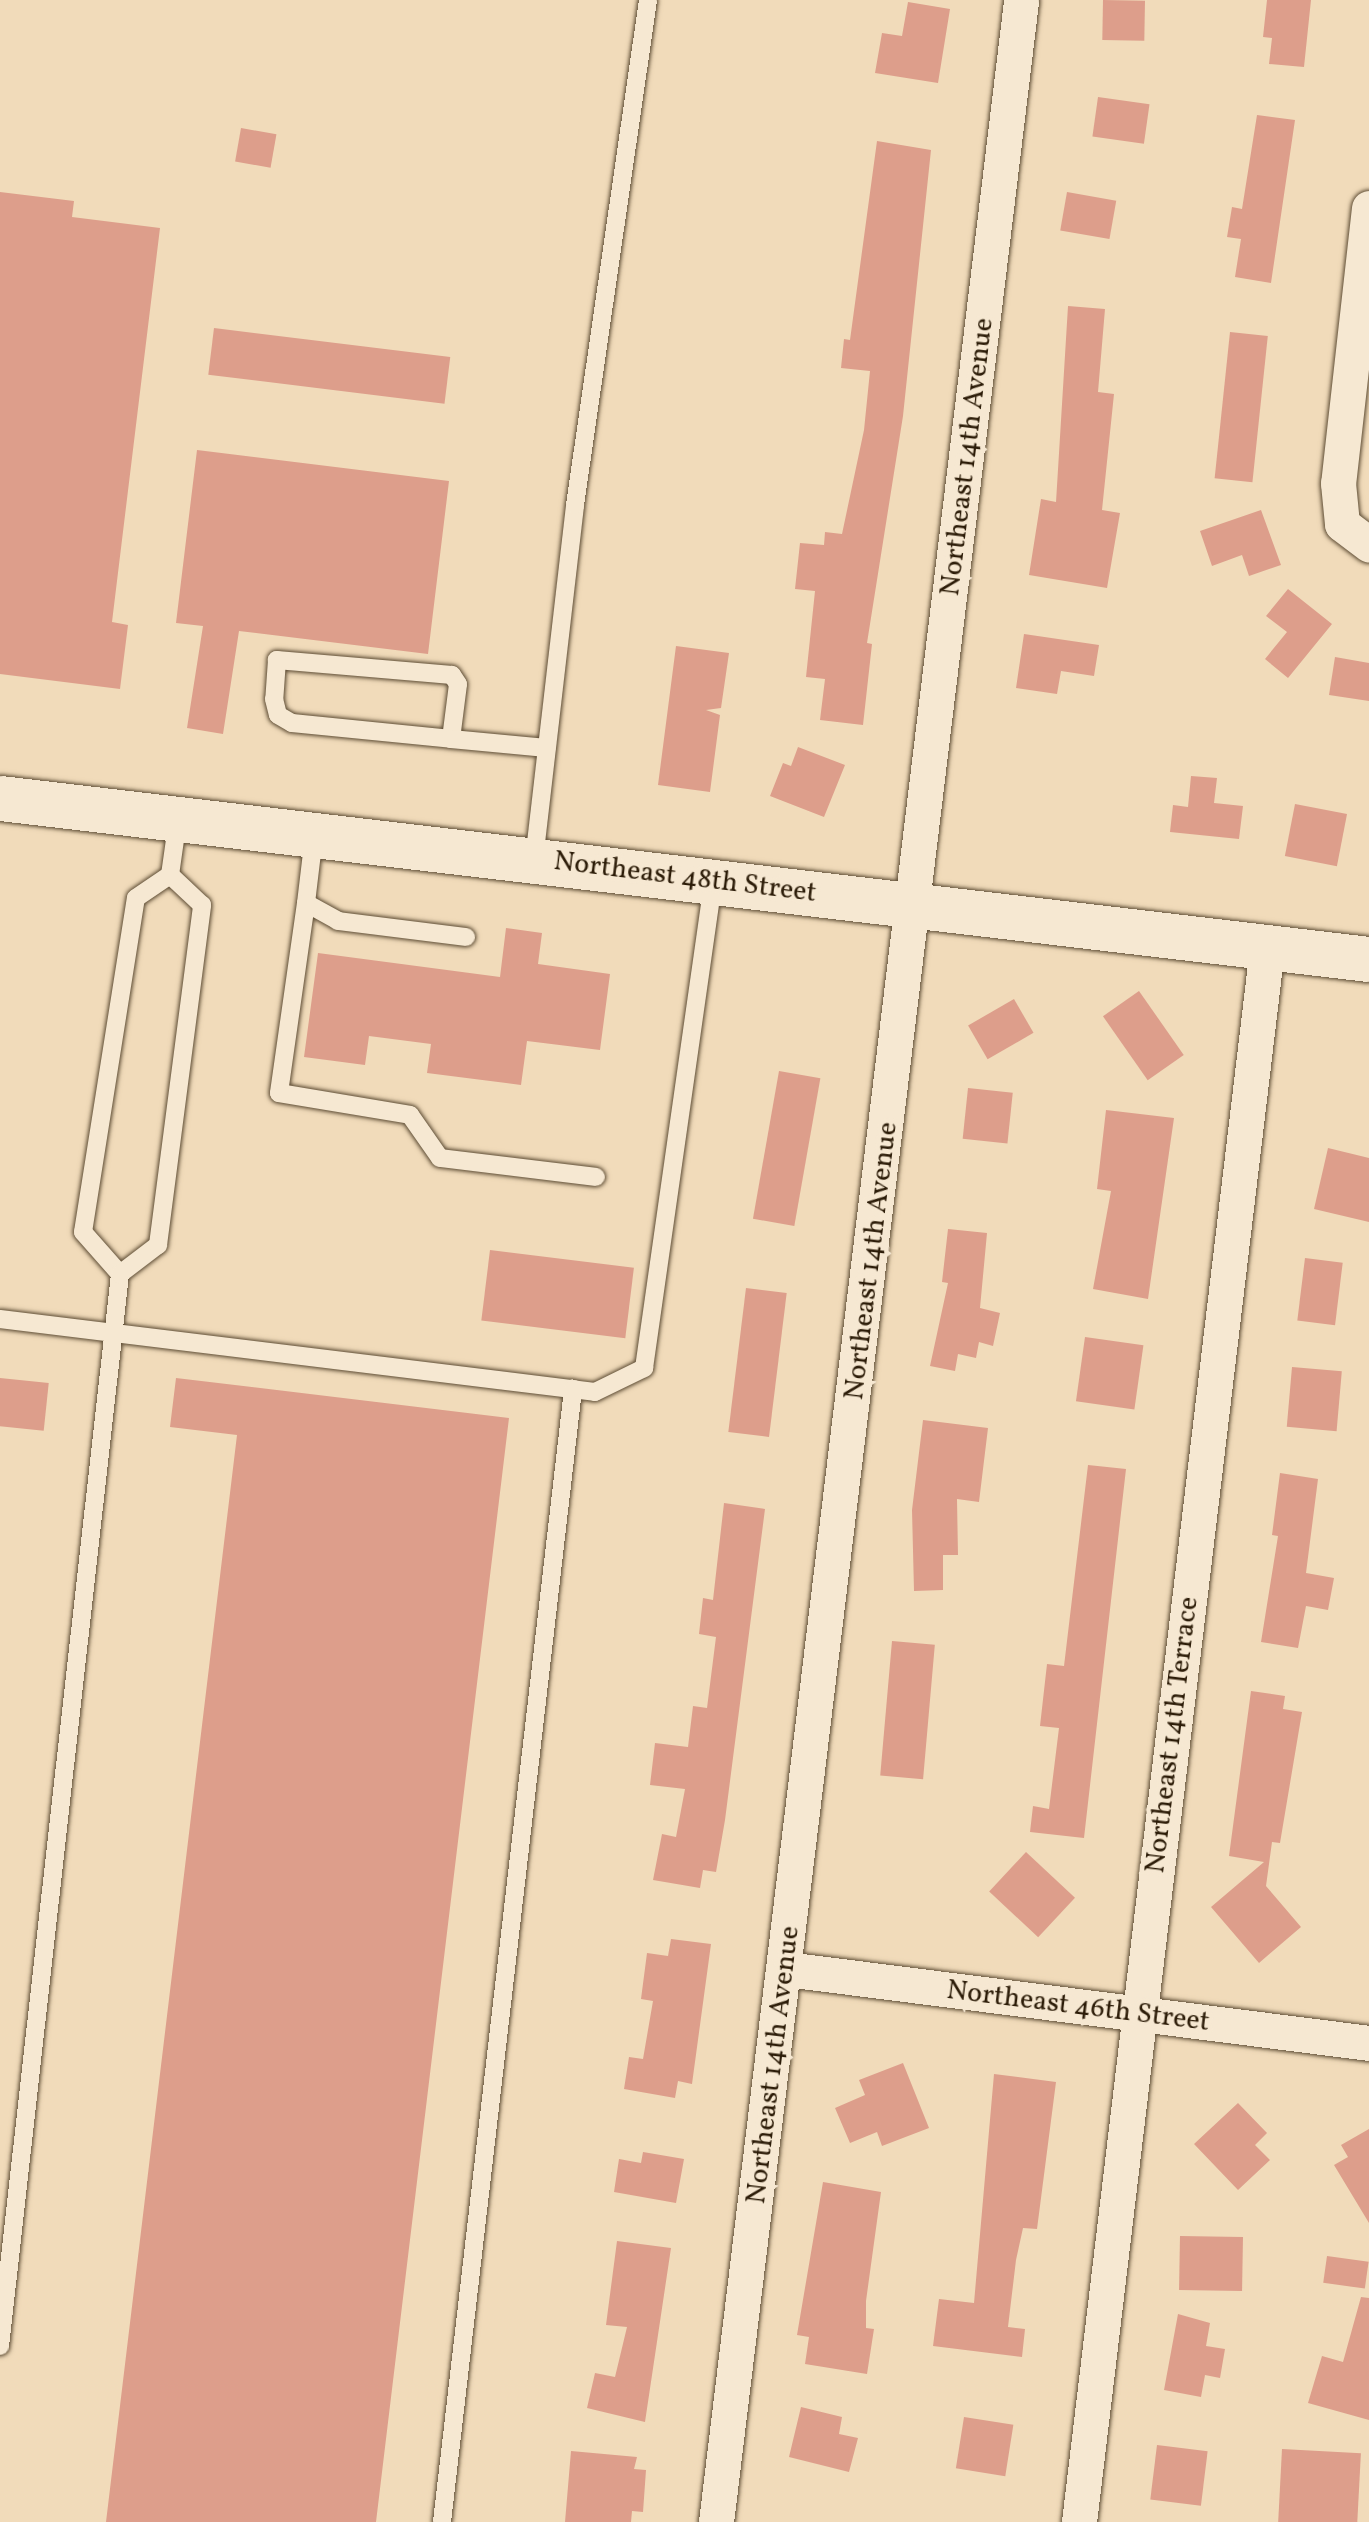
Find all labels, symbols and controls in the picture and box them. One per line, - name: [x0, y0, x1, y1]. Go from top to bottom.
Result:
- street label: Northeast 14th Avenue: [934, 316, 1002, 598]
- street label: Northeast 48th Street: [552, 845, 818, 911]
- street label: Northeast 14th Avenue: [838, 1120, 906, 1402]
- street label: Northeast 14th Terrace: [1139, 1594, 1207, 1876]
- street label: Northeast 14th Avenue: [740, 1924, 808, 2206]
- street label: Northeast 46th Street: [945, 1974, 1211, 2040]

